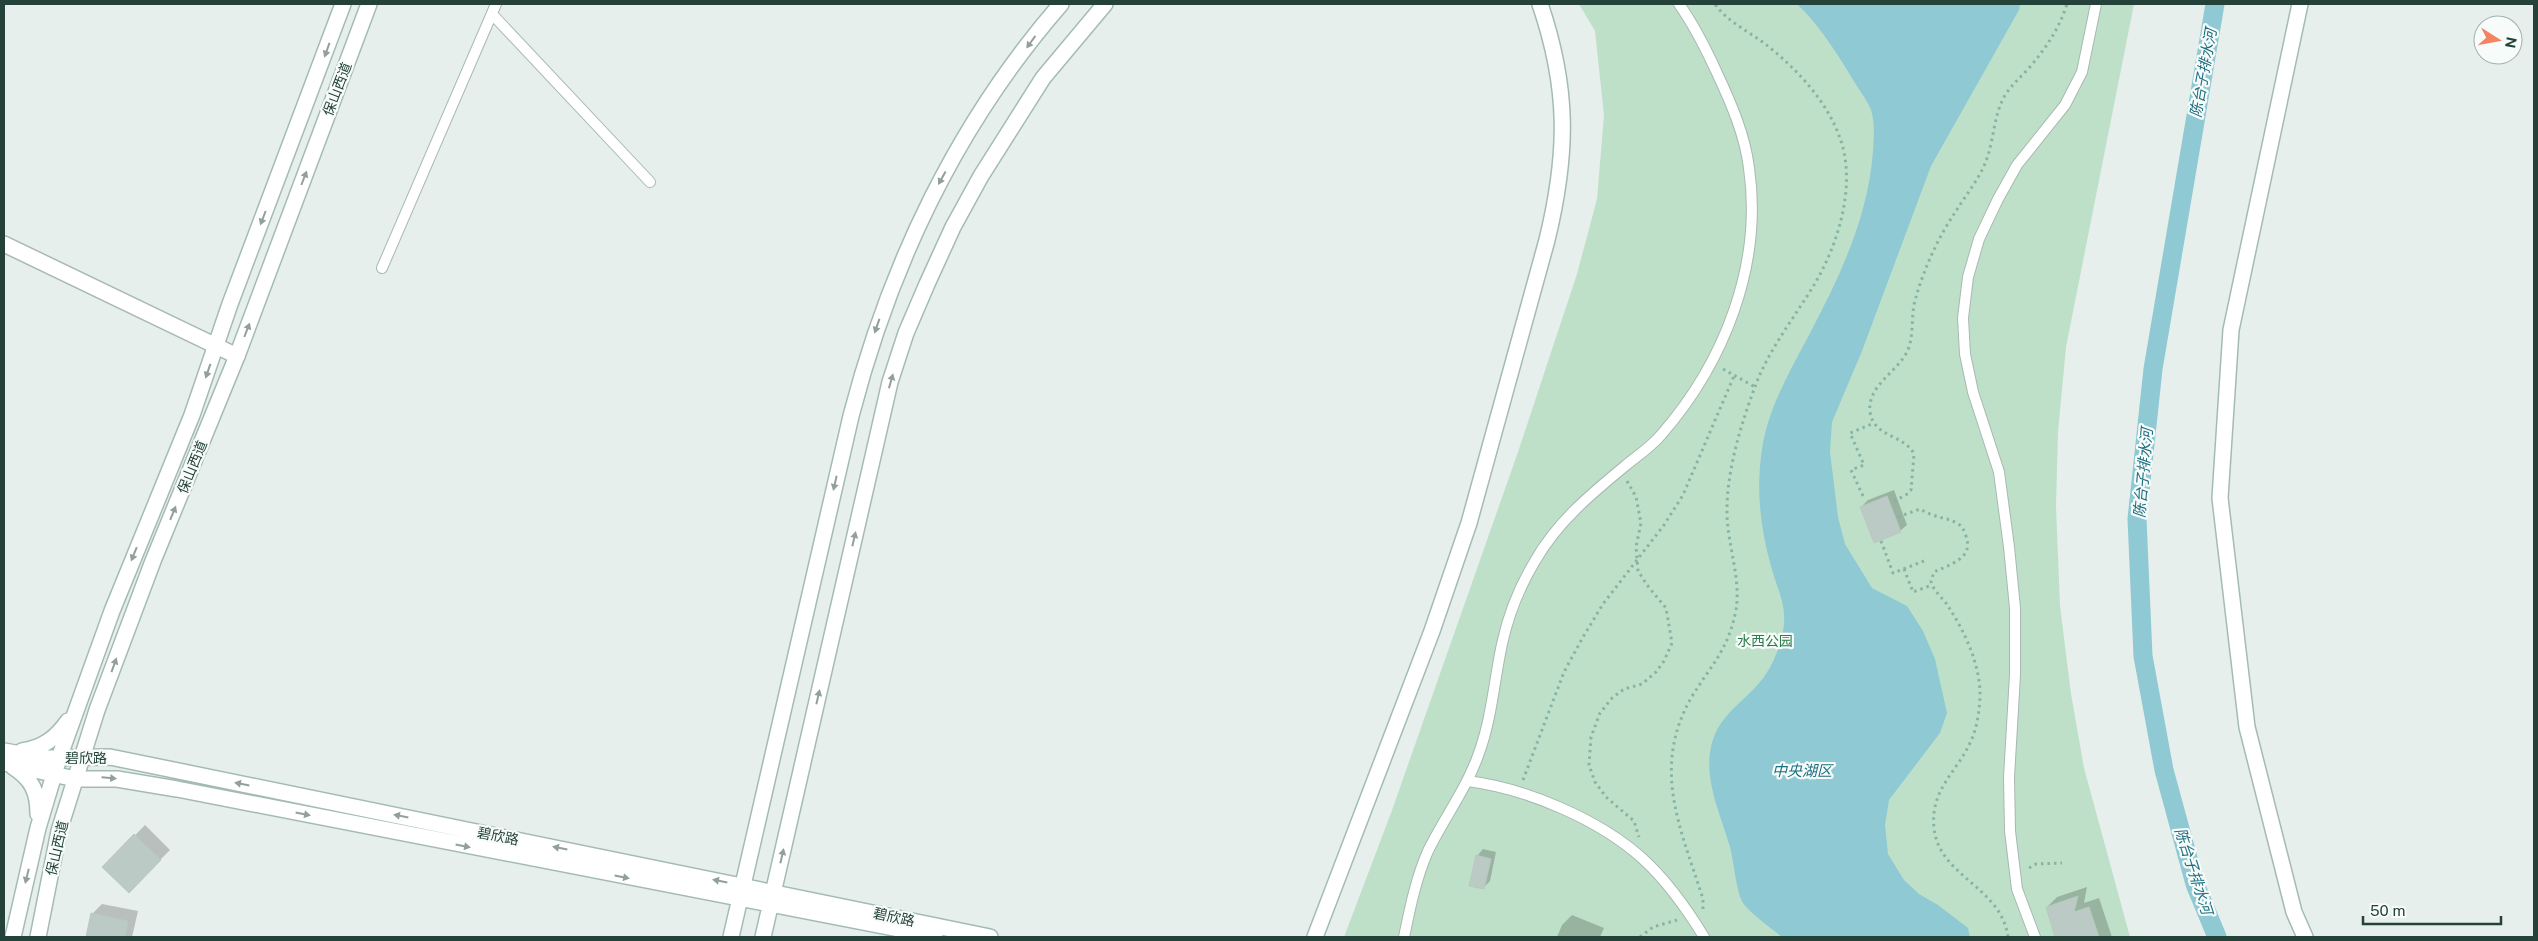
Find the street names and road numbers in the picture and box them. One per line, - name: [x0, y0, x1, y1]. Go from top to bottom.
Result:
- street label: 保山西道: [319, 60, 355, 118]
- street label: 保山西道: [174, 438, 210, 496]
- street label: 碧欣路: [65, 750, 107, 766]
- street label: 保山西道: [43, 819, 71, 877]
- street label: 碧欣路: [476, 824, 520, 848]
- street label: 碧欣路: [872, 905, 916, 929]

